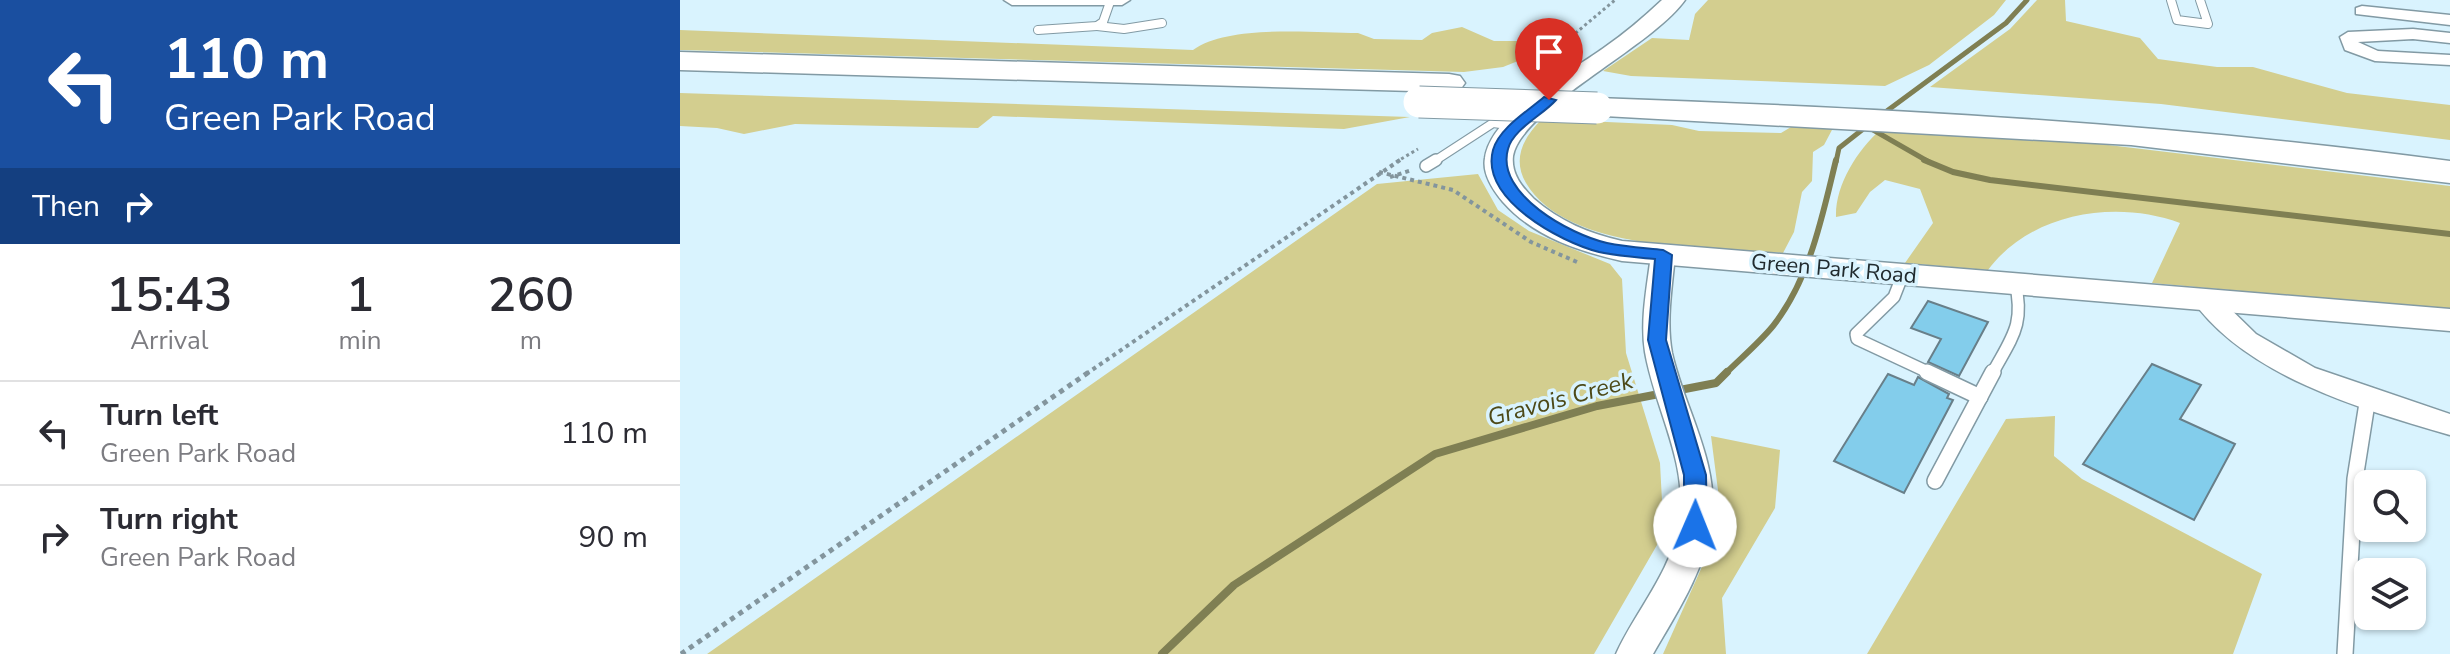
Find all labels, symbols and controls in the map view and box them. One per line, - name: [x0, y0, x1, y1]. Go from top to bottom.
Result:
- pin: [1515, 18, 1583, 100]
- text: 110 m: [164, 21, 329, 98]
- icon: arrive: [1527, 30, 1571, 74]
- icon: left: [32, 32, 136, 136]
- text: Green Park Road: [164, 94, 436, 143]
- icon: right: [116, 184, 160, 228]
- text: Then: [32, 186, 100, 227]
- street label: Green Park Road: [1750, 247, 1918, 291]
- text: 15:43: [106, 262, 233, 328]
- text: 1: [346, 262, 374, 328]
- text: 260: [488, 262, 574, 328]
- text: Arrival: [130, 323, 208, 358]
- text: min: [339, 323, 382, 358]
- text: m: [520, 323, 542, 358]
- water label: Gravois Creek: [1484, 364, 1637, 434]
- text: Turn left: [100, 395, 218, 436]
- icon: left: [32, 411, 76, 455]
- text: 110 m: [561, 413, 648, 454]
- text: Green Park Road: [100, 436, 296, 471]
- map controls: [2354, 470, 2426, 630]
- button: search: [2354, 470, 2426, 542]
- position arrow: [1653, 484, 1737, 568]
- text: Turn right: [100, 499, 238, 540]
- icon: right: [32, 515, 76, 559]
- text: 90 m: [579, 517, 648, 558]
- text: Green Park Road: [100, 540, 296, 575]
- button: layers: [2354, 558, 2426, 630]

